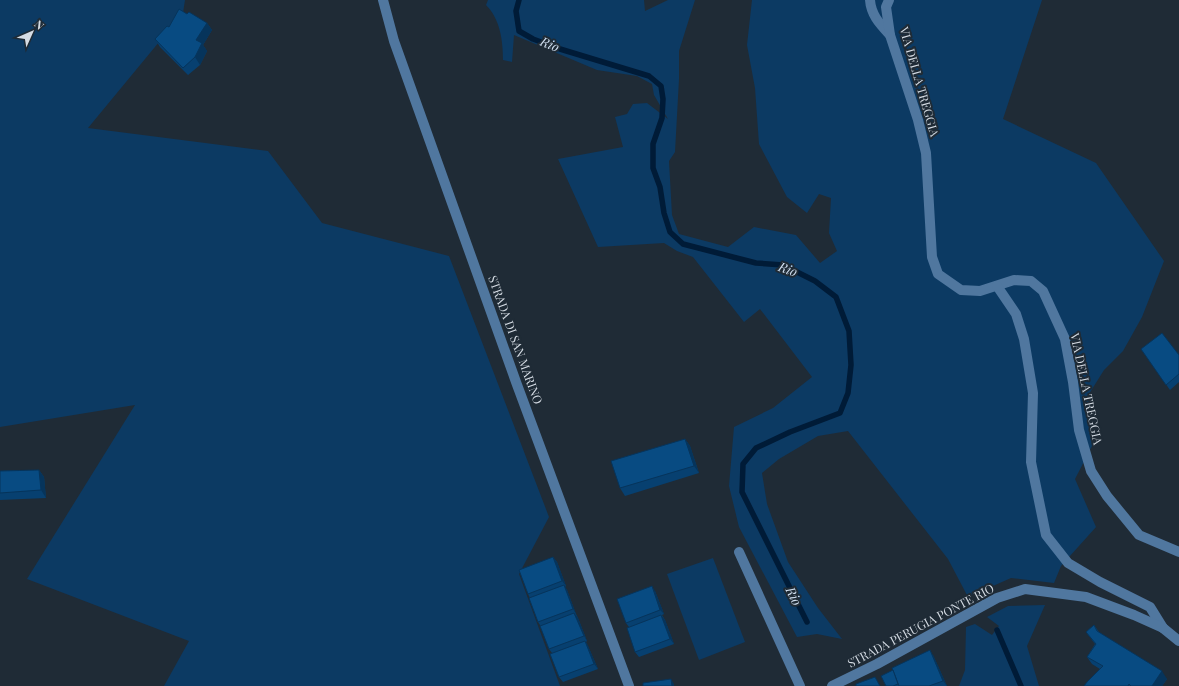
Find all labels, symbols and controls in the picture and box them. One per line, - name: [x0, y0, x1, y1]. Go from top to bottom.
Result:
- north arrow: [12, 12, 52, 52]
- text: N: [31, 16, 48, 33]
- street label: VIA DELLA TREGGIA: [896, 24, 943, 139]
- water label: Rio: [537, 32, 562, 55]
- water label: Rio: [775, 257, 800, 280]
- street label: STRADA DI SAN MARINO: [485, 273, 547, 406]
- street label: VIA DELLA TREGGIA: [1067, 331, 1107, 446]
- street label: STRADA PERUGIA PONTE RIO: [844, 580, 997, 671]
- water label: Rio: [782, 583, 806, 608]

